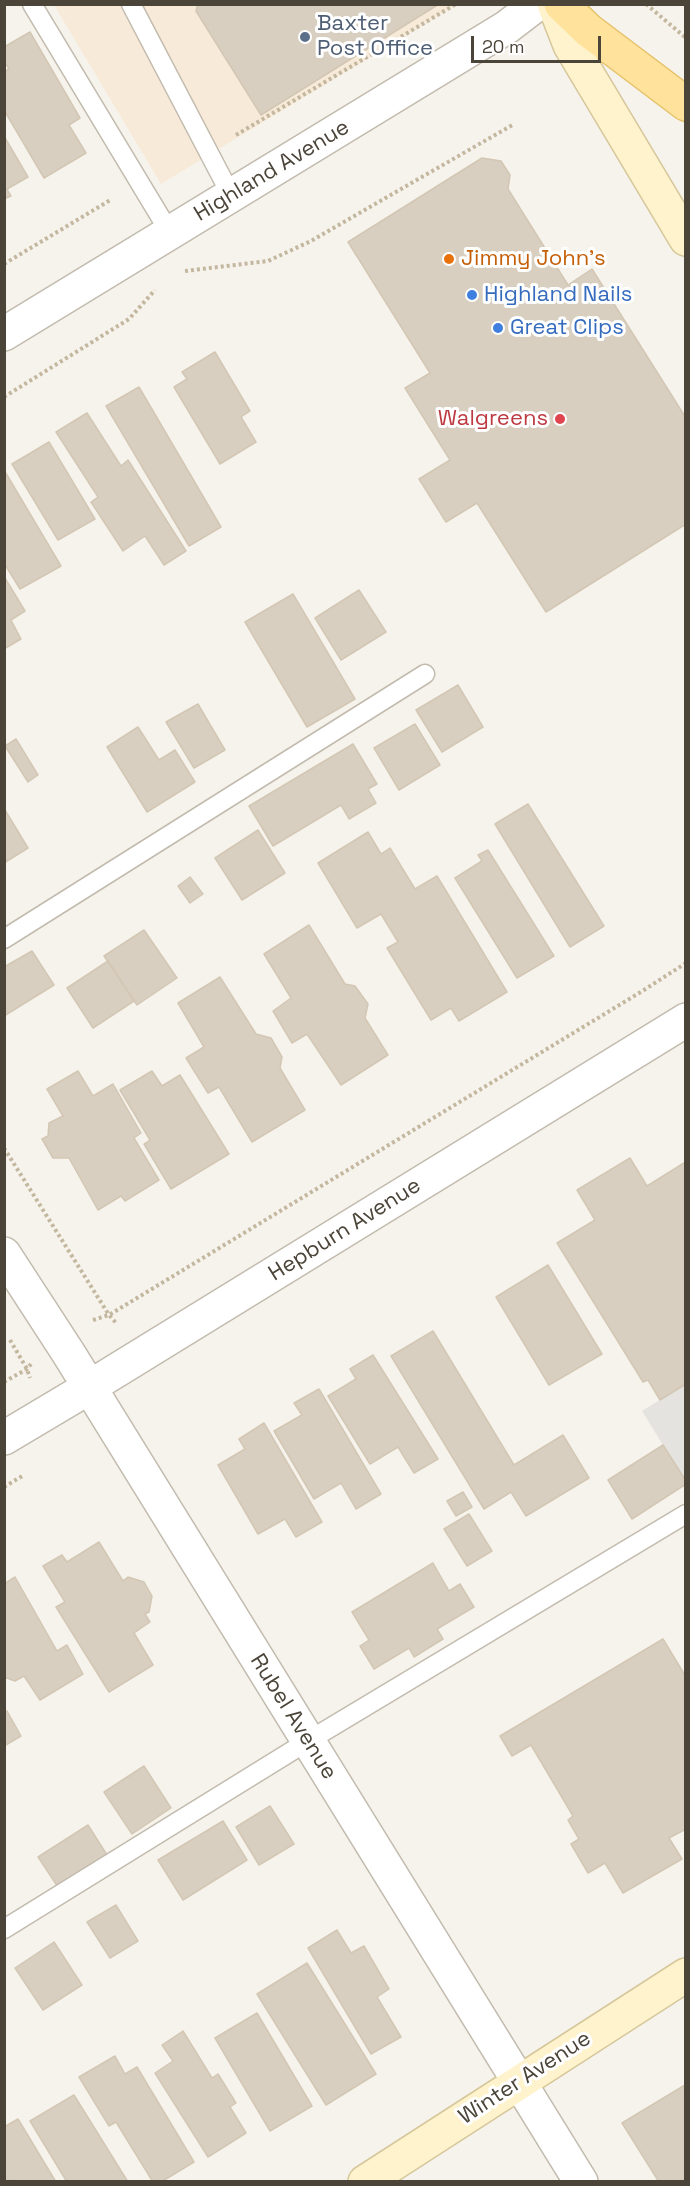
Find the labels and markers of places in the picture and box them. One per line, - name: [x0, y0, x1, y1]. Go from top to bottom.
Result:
- place label: Baxter Post Office: [317, 11, 433, 62]
- marker: Baxter Post Office: [298, 30, 312, 44]
- place label: Jimmy John's: [461, 246, 606, 272]
- marker: Jimmy John's: [442, 252, 456, 266]
- place label: Highland Nails: [484, 282, 632, 308]
- marker: Highland Nails: [465, 288, 479, 302]
- place label: Great Clips: [510, 315, 624, 341]
- marker: Great Clips: [491, 321, 505, 335]
- place label: Walgreens: [438, 406, 548, 432]
- marker: Walgreens: [553, 412, 567, 426]

